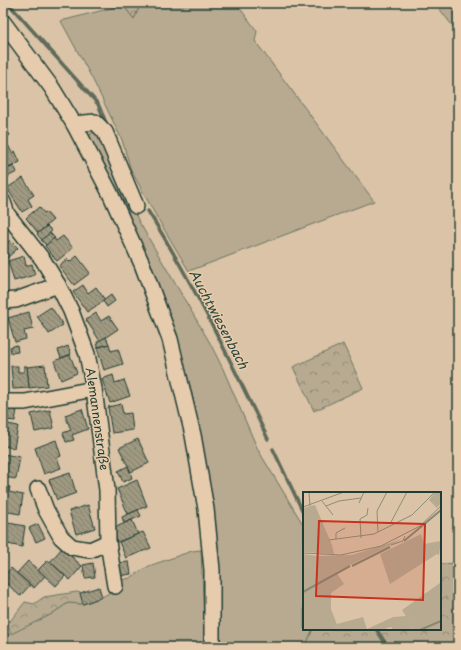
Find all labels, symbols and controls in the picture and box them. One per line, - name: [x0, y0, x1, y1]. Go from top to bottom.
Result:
- water label: Auchtwiesenbach: [185, 266, 254, 372]
- street label: Alemannenstraße: [82, 366, 114, 471]
- inset map: [303, 492, 441, 630]

